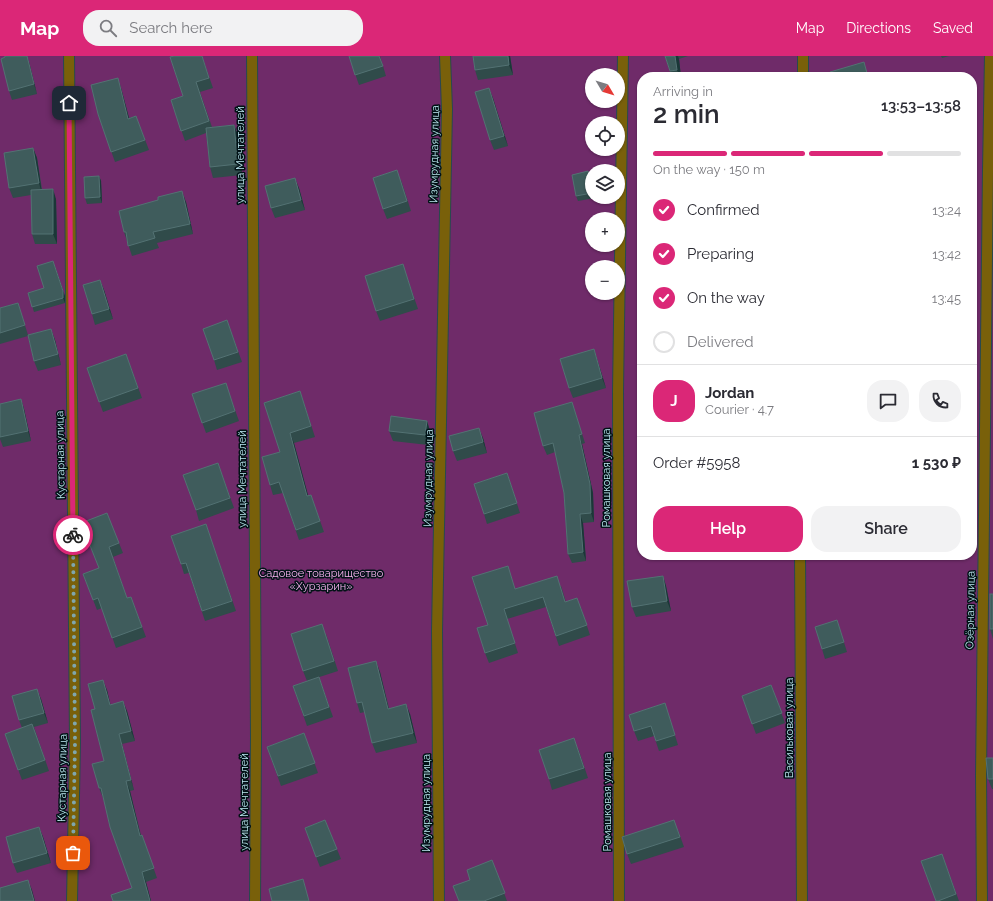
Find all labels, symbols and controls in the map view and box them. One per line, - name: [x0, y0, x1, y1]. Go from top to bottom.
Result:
- search box: [83, 10, 363, 46]
- text: Map: [20, 17, 59, 39]
- icon: search: [97, 17, 119, 39]
- text: Search here: [129, 19, 213, 37]
- text: Map: [796, 20, 824, 36]
- text: Directions: [846, 20, 911, 36]
- text: Saved: [933, 20, 973, 36]
- north arrow: [585, 68, 625, 108]
- map controls: [585, 68, 625, 300]
- text: Arriving in: [653, 84, 713, 99]
- pin: [52, 86, 86, 120]
- icon: home: [58, 92, 80, 114]
- text: 13:53–13:58: [881, 97, 961, 115]
- text: 2 min: [653, 99, 720, 129]
- street label: Изумрудная улица: [427, 105, 442, 203]
- street label: улица Мечтателей: [234, 106, 247, 204]
- button: locate: [585, 116, 625, 156]
- text: On the way · 150 m: [653, 162, 765, 177]
- button: layers: [585, 164, 625, 204]
- icon: check: [653, 199, 675, 221]
- text: Confirmed: [687, 201, 760, 219]
- text: 13:24: [932, 203, 961, 218]
- button: +: [585, 212, 625, 252]
- icon: check: [653, 243, 675, 265]
- text: Preparing: [687, 245, 754, 263]
- text: 13:42: [932, 247, 961, 262]
- button: −: [585, 260, 625, 300]
- icon: check: [653, 287, 675, 309]
- text: On the way: [687, 289, 765, 307]
- text: 13:45: [932, 291, 961, 306]
- text: Delivered: [687, 333, 754, 351]
- button: chat: [867, 380, 909, 422]
- button: phone: [919, 380, 961, 422]
- text: Jordan: [705, 384, 754, 402]
- text: J: [670, 392, 678, 410]
- text: Courier · 4.7: [705, 402, 774, 417]
- street label: Кустарная улица: [53, 411, 68, 499]
- street label: Ромашковая улица: [600, 428, 613, 528]
- street label: Изумрудная улица: [421, 429, 436, 527]
- street label: улица Мечтателей: [236, 430, 249, 528]
- text: Order #5958: [653, 454, 740, 472]
- text: 1 530 ₽: [912, 454, 961, 472]
- button: Help: [653, 506, 803, 552]
- button: Share: [811, 506, 961, 552]
- courier: [53, 515, 93, 555]
- icon: bike: [62, 524, 84, 546]
- park label: Садовое товарищество «Хурзарин»: [259, 567, 384, 593]
- street label: Озёрная улица: [963, 571, 978, 649]
- street label: Васильковая улица: [783, 678, 796, 778]
- street label: Кустарная улица: [55, 734, 70, 822]
- street label: Ромашковая улица: [601, 752, 614, 852]
- street label: улица Мечтателей: [238, 753, 251, 851]
- street label: Изумрудная улица: [420, 754, 433, 852]
- pin: [56, 836, 90, 870]
- icon: bag: [62, 842, 84, 864]

